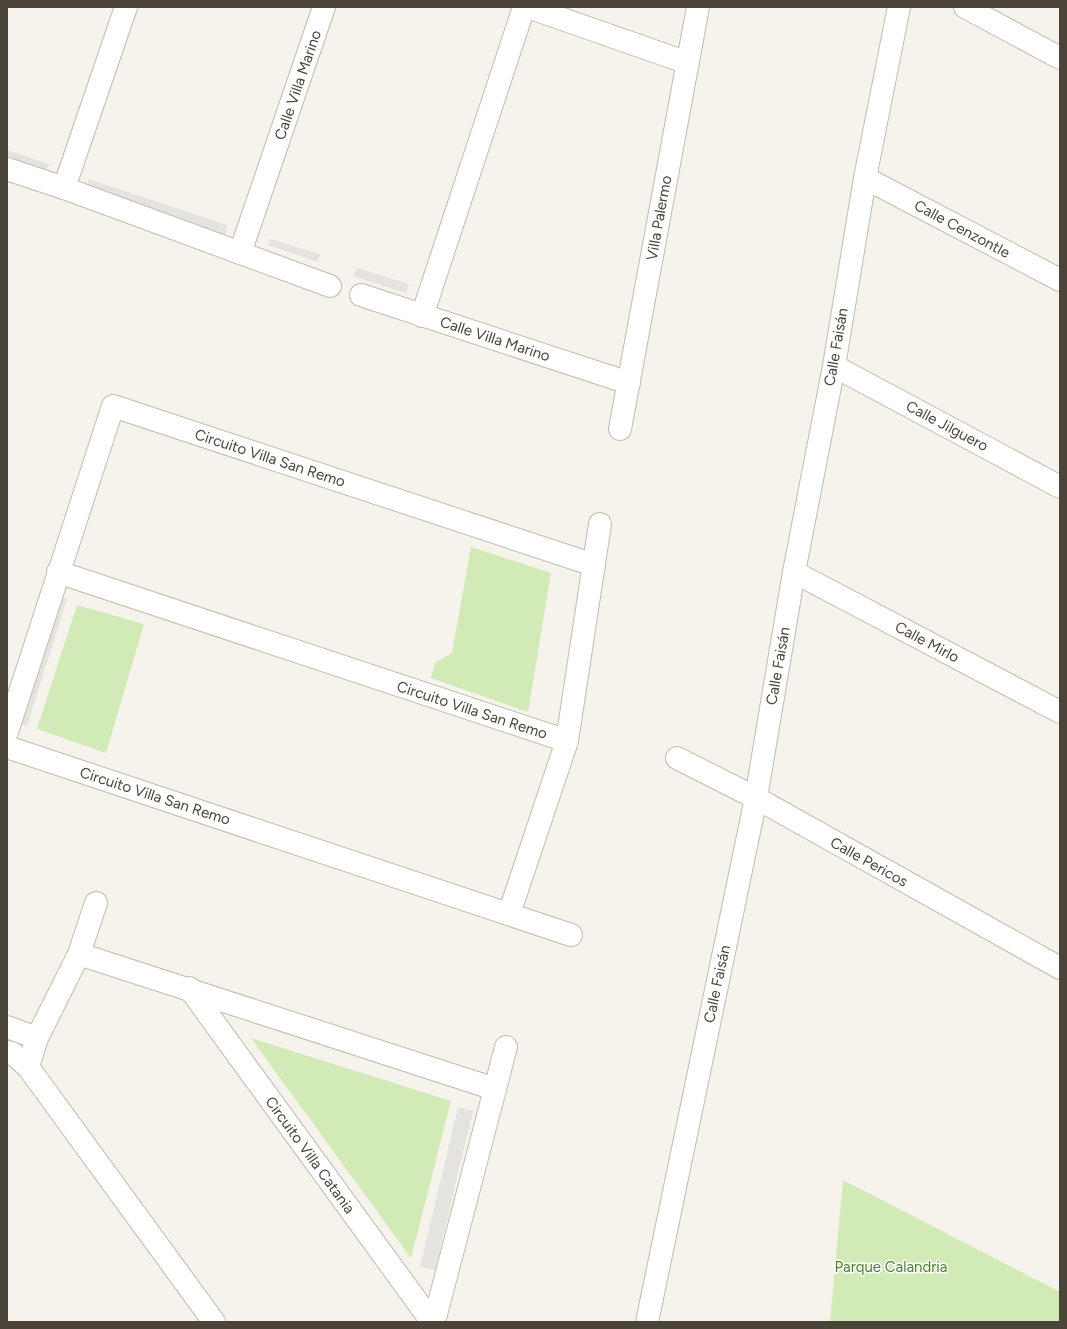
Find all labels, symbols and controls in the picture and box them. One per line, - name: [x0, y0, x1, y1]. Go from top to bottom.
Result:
- street label: Calle Villa Marino: [271, 28, 325, 142]
- street label: Villa Palermo: [643, 174, 675, 262]
- street label: Calle Cenzontle: [911, 196, 1013, 262]
- street label: Calle Faisán: [820, 306, 852, 388]
- street label: Calle Villa Marino: [438, 313, 553, 365]
- street label: Calle Jilguero: [903, 397, 991, 455]
- street label: Circuito Villa San Remo: [192, 425, 348, 491]
- street label: Calle Mirlo: [892, 618, 962, 667]
- street label: Calle Faisán: [762, 625, 794, 707]
- street label: Circuito Villa San Remo: [394, 677, 550, 743]
- street label: Circuito Villa San Remo: [77, 763, 233, 829]
- street label: Calle Pericos: [827, 833, 911, 891]
- street label: Calle Faisán: [700, 943, 734, 1025]
- street label: Circuito Villa Catania: [261, 1093, 359, 1217]
- park label: Parque Calandria: [835, 1258, 947, 1276]

